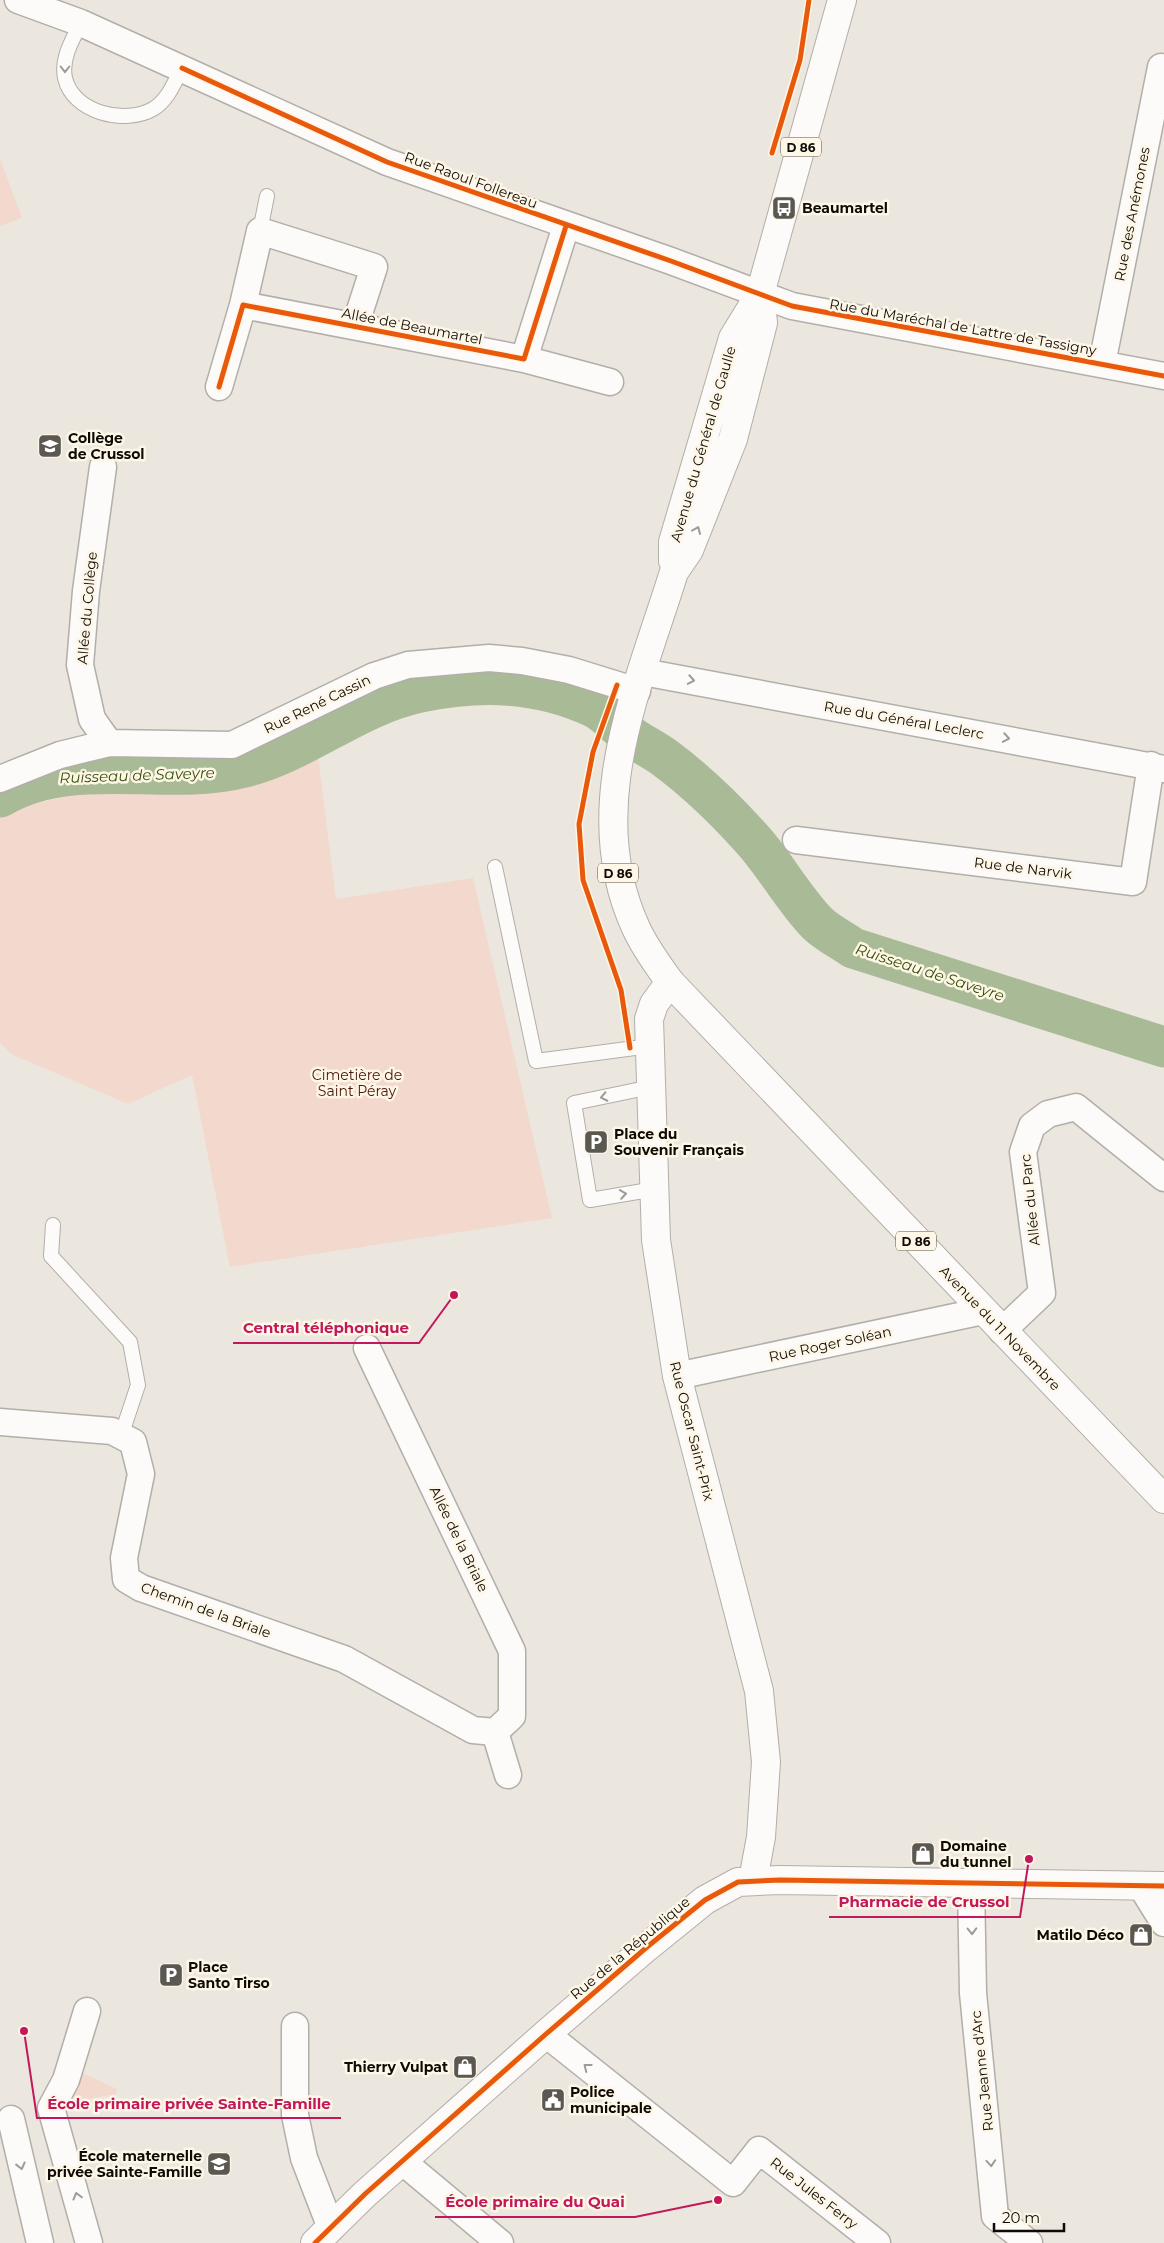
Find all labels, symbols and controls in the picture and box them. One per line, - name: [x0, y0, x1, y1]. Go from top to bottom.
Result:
- one-way arrow: [60, 66, 70, 73]
- road number: D 86: [781, 138, 821, 156]
- street label: Rue des Anémones: [1110, 145, 1154, 283]
- street label: Rue Raoul Follereau: [402, 148, 540, 212]
- bus stop icon: Beaumartel: [771, 195, 797, 221]
- place label: Beaumartel: [802, 199, 888, 217]
- street label: Rue du Maréchal de Lattre de Tassigny: [828, 295, 1098, 359]
- street label: Allée de Beaumartel: [340, 304, 484, 348]
- street label: Avenue du Général de Gaulle: [666, 344, 740, 544]
- place label: Collège de Crussol: [68, 429, 145, 463]
- school or university icon: Collège de Crussol: [37, 433, 63, 459]
- one-way arrow: [691, 526, 701, 535]
- street label: Allée du Collège: [73, 551, 101, 665]
- street label: Rue René Cassin: [261, 670, 373, 738]
- one-way arrow: [687, 675, 695, 685]
- street label: Rue du Général Leclerc: [823, 697, 985, 743]
- one-way arrow: [1001, 733, 1010, 743]
- water label: Ruisseau de Saveyre: [59, 763, 215, 787]
- street label: Rue de Narvik: [973, 853, 1074, 883]
- road number: D 86: [598, 864, 638, 882]
- water label: Ruisseau de Saveyre: [853, 939, 1007, 1005]
- park label: Cimetière de Saint Péray: [312, 1066, 402, 1100]
- one-way arrow: [599, 1091, 608, 1102]
- place label: Place du Souvenir Français: [614, 1125, 744, 1159]
- parking icon: Place du Souvenir Français: [583, 1129, 609, 1155]
- street label: Allée du Parc: [1016, 1153, 1044, 1247]
- one-way arrow: [619, 1190, 628, 1200]
- road number: D 86: [896, 1232, 936, 1250]
- street label: Avenue du 11 Novembre: [936, 1262, 1064, 1394]
- callout: Central téléphonique: [233, 1313, 419, 1343]
- text: Central téléphonique: [243, 1318, 409, 1337]
- street label: Rue Roger Soléan: [767, 1322, 893, 1366]
- street label: Rue Oscar Saint-Prix: [666, 1359, 718, 1503]
- street label: Allée de la Briale: [426, 1483, 492, 1595]
- street label: Chemin de la Briale: [138, 1578, 274, 1642]
- place label: Domaine du tunnel: [940, 1837, 1011, 1871]
- shop icon: Domaine du tunnel: [910, 1841, 936, 1867]
- callout: Pharmacie de Crussol: [829, 1887, 1020, 1917]
- text: Pharmacie de Crussol: [838, 1892, 1010, 1911]
- street label: Rue de la République: [566, 1893, 694, 2003]
- shop icon: Matilo Déco: [1128, 1922, 1154, 1948]
- place label: Matilo Déco: [1037, 1926, 1124, 1944]
- one-way arrow: [967, 1928, 977, 1936]
- place label: Place Santo Tirso: [188, 1958, 270, 1992]
- parking icon: Place Santo Tirso: [158, 1962, 184, 1988]
- street label: Rue Jeanne d'Arc: [967, 2010, 997, 2132]
- shop icon: Thierry Vulpat: [452, 2054, 478, 2080]
- place label: Thierry Vulpat: [344, 2058, 448, 2076]
- one-way arrow: [584, 2064, 593, 2072]
- place label: Police municipale: [570, 2083, 652, 2117]
- public building icon: Police municipale: [540, 2087, 566, 2113]
- callout: École primaire privée Sainte-Famille: [37, 2088, 341, 2118]
- text: École primaire privée Sainte-Famille: [47, 2094, 331, 2113]
- place label: École maternelle privée Sainte-Famille: [47, 2147, 202, 2181]
- school or university icon: École maternelle privée Sainte-Famille: [206, 2151, 232, 2177]
- street label: Rue Jules Ferry: [767, 2153, 862, 2233]
- one-way arrow: [986, 2159, 997, 2167]
- one-way arrow: [16, 2162, 26, 2170]
- callout: École primaire du Quai: [435, 2187, 635, 2217]
- one-way arrow: [72, 2192, 82, 2200]
- text: École primaire du Quai: [445, 2192, 625, 2211]
- scale bar: [994, 2200, 1064, 2232]
- text: 20 m: [1002, 2208, 1040, 2227]

